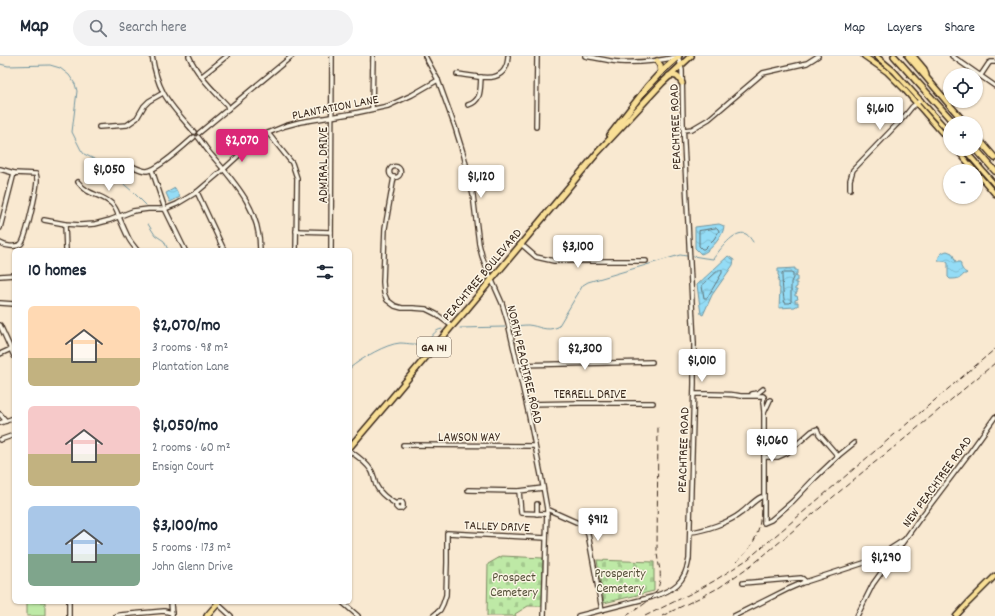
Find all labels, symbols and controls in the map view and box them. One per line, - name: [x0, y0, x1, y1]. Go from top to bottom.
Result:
- search box: [73, 10, 353, 46]
- text: Map: [20, 14, 49, 41]
- icon: search: [87, 17, 109, 39]
- text: Search here: [119, 17, 187, 39]
- text: Map: [844, 18, 865, 38]
- text: Layers: [887, 18, 922, 38]
- text: Share: [944, 18, 975, 38]
- map controls: [943, 68, 983, 204]
- button: locate: [943, 68, 983, 108]
- street label: PEACHTREE ROAD: [665, 83, 687, 170]
- street label: PLANTATION LANE: [291, 91, 381, 126]
- pin: $1,610: [847, 97, 913, 131]
- text: $1,610: [866, 100, 894, 119]
- button: +: [943, 116, 983, 156]
- street label: ADMIRAL DRIVE: [315, 127, 334, 203]
- pin: $2,070: [209, 129, 275, 163]
- text: $2,070: [225, 132, 259, 151]
- pin: $1,050: [76, 158, 142, 192]
- text: $1,050: [93, 161, 125, 180]
- button: −: [943, 164, 983, 204]
- pin: $1,120: [448, 165, 514, 199]
- text: $1,120: [467, 168, 495, 187]
- street label: PEACHTREE BOULEVARD: [438, 225, 528, 326]
- pin: $3,100: [545, 235, 611, 269]
- text: $3,100: [562, 238, 594, 257]
- text: 10 homes: [28, 260, 87, 284]
- icon: filters: [314, 261, 336, 283]
- street label: NORTH PEACHTREE ROAD: [501, 303, 546, 426]
- text: $2,070/mo: [152, 315, 220, 339]
- icon: home: [60, 322, 108, 370]
- road number: GA 141: [417, 337, 451, 357]
- pin: $2,300: [552, 337, 618, 371]
- text: 3 rooms · 98 m²: [152, 339, 228, 358]
- text: $2,300: [568, 340, 602, 359]
- pin: $1,010: [669, 349, 735, 383]
- text: $1,010: [688, 352, 716, 371]
- text: Plantation Lane: [152, 358, 229, 377]
- street label: TERRELL DRIVE: [554, 386, 626, 405]
- street label: PEACHTREE ROAD: [674, 407, 696, 493]
- text: $1,050/mo: [152, 415, 218, 439]
- icon: home: [60, 422, 108, 470]
- street label: LAWSON WAY: [438, 429, 501, 448]
- pin: $1,060: [739, 429, 805, 463]
- text: $1,060: [756, 432, 788, 451]
- street label: NEW PEACHTREE ROAD: [898, 433, 978, 532]
- text: 2 rooms · 60 m²: [152, 439, 230, 458]
- text: Ensign Court: [152, 458, 214, 477]
- pin: $912: [574, 508, 622, 542]
- text: $912: [587, 511, 609, 530]
- text: $3,100/mo: [152, 515, 218, 539]
- street label: TALLEY DRIVE: [464, 517, 530, 538]
- icon: home: [60, 522, 108, 570]
- text: 5 rooms · 173 m²: [152, 539, 231, 558]
- pin: $1,290: [853, 546, 919, 580]
- text: $1,290: [871, 549, 901, 568]
- text: John Glenn Drive: [152, 558, 233, 577]
- park label: Prosperity Cemetery: [595, 565, 646, 599]
- park label: Prospect Cemetery: [490, 569, 538, 603]

